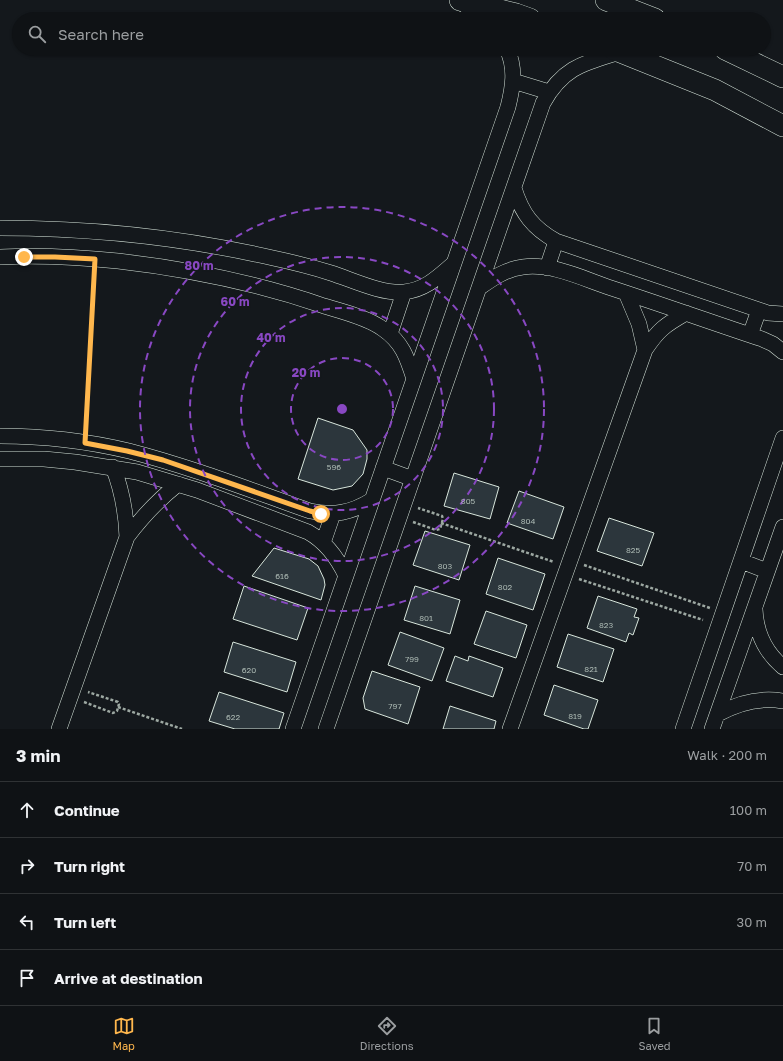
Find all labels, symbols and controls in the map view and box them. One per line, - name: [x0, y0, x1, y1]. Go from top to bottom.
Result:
- search box: [12, 12, 771, 56]
- icon: search: [26, 23, 48, 45]
- text: Search here: [58, 25, 144, 43]
- route end: [15, 248, 33, 266]
- text: 80 m: [185, 258, 213, 273]
- text: 60 m: [221, 294, 249, 309]
- text: 40 m: [257, 330, 285, 345]
- text: 20 m: [292, 365, 320, 380]
- centre of rings: [335, 402, 349, 416]
- house number: 596: [327, 462, 341, 472]
- house number: 805: [461, 496, 476, 506]
- route start: [312, 505, 330, 523]
- house number: 804: [521, 516, 535, 526]
- house number: 825: [626, 545, 640, 555]
- house number: 803: [438, 561, 453, 571]
- house number: 616: [275, 571, 289, 581]
- house number: 802: [498, 582, 513, 592]
- house number: 801: [419, 613, 433, 623]
- house number: 823: [599, 620, 613, 630]
- house number: 799: [405, 654, 419, 664]
- house number: 821: [584, 664, 598, 674]
- house number: 620: [242, 665, 256, 675]
- house number: 797: [388, 701, 402, 711]
- house number: 819: [568, 711, 582, 721]
- house number: 622: [226, 712, 240, 722]
- text: 3 min: [16, 745, 60, 766]
- text: Walk · 200 m: [687, 747, 767, 763]
- icon: ahead: [16, 799, 38, 821]
- text: Continue: [54, 801, 120, 819]
- text: 100 m: [730, 802, 767, 818]
- icon: right: [16, 855, 38, 877]
- text: Turn right: [54, 857, 125, 875]
- text: 70 m: [737, 858, 767, 874]
- icon: left: [16, 911, 38, 933]
- text: Turn left: [54, 913, 116, 931]
- text: 30 m: [737, 914, 767, 930]
- icon: arrive: [16, 967, 38, 989]
- text: Arrive at destination: [54, 969, 203, 987]
- tab: Map: [112, 1015, 135, 1052]
- tab: Directions: [360, 1015, 414, 1052]
- tab: Saved: [638, 1015, 671, 1052]

